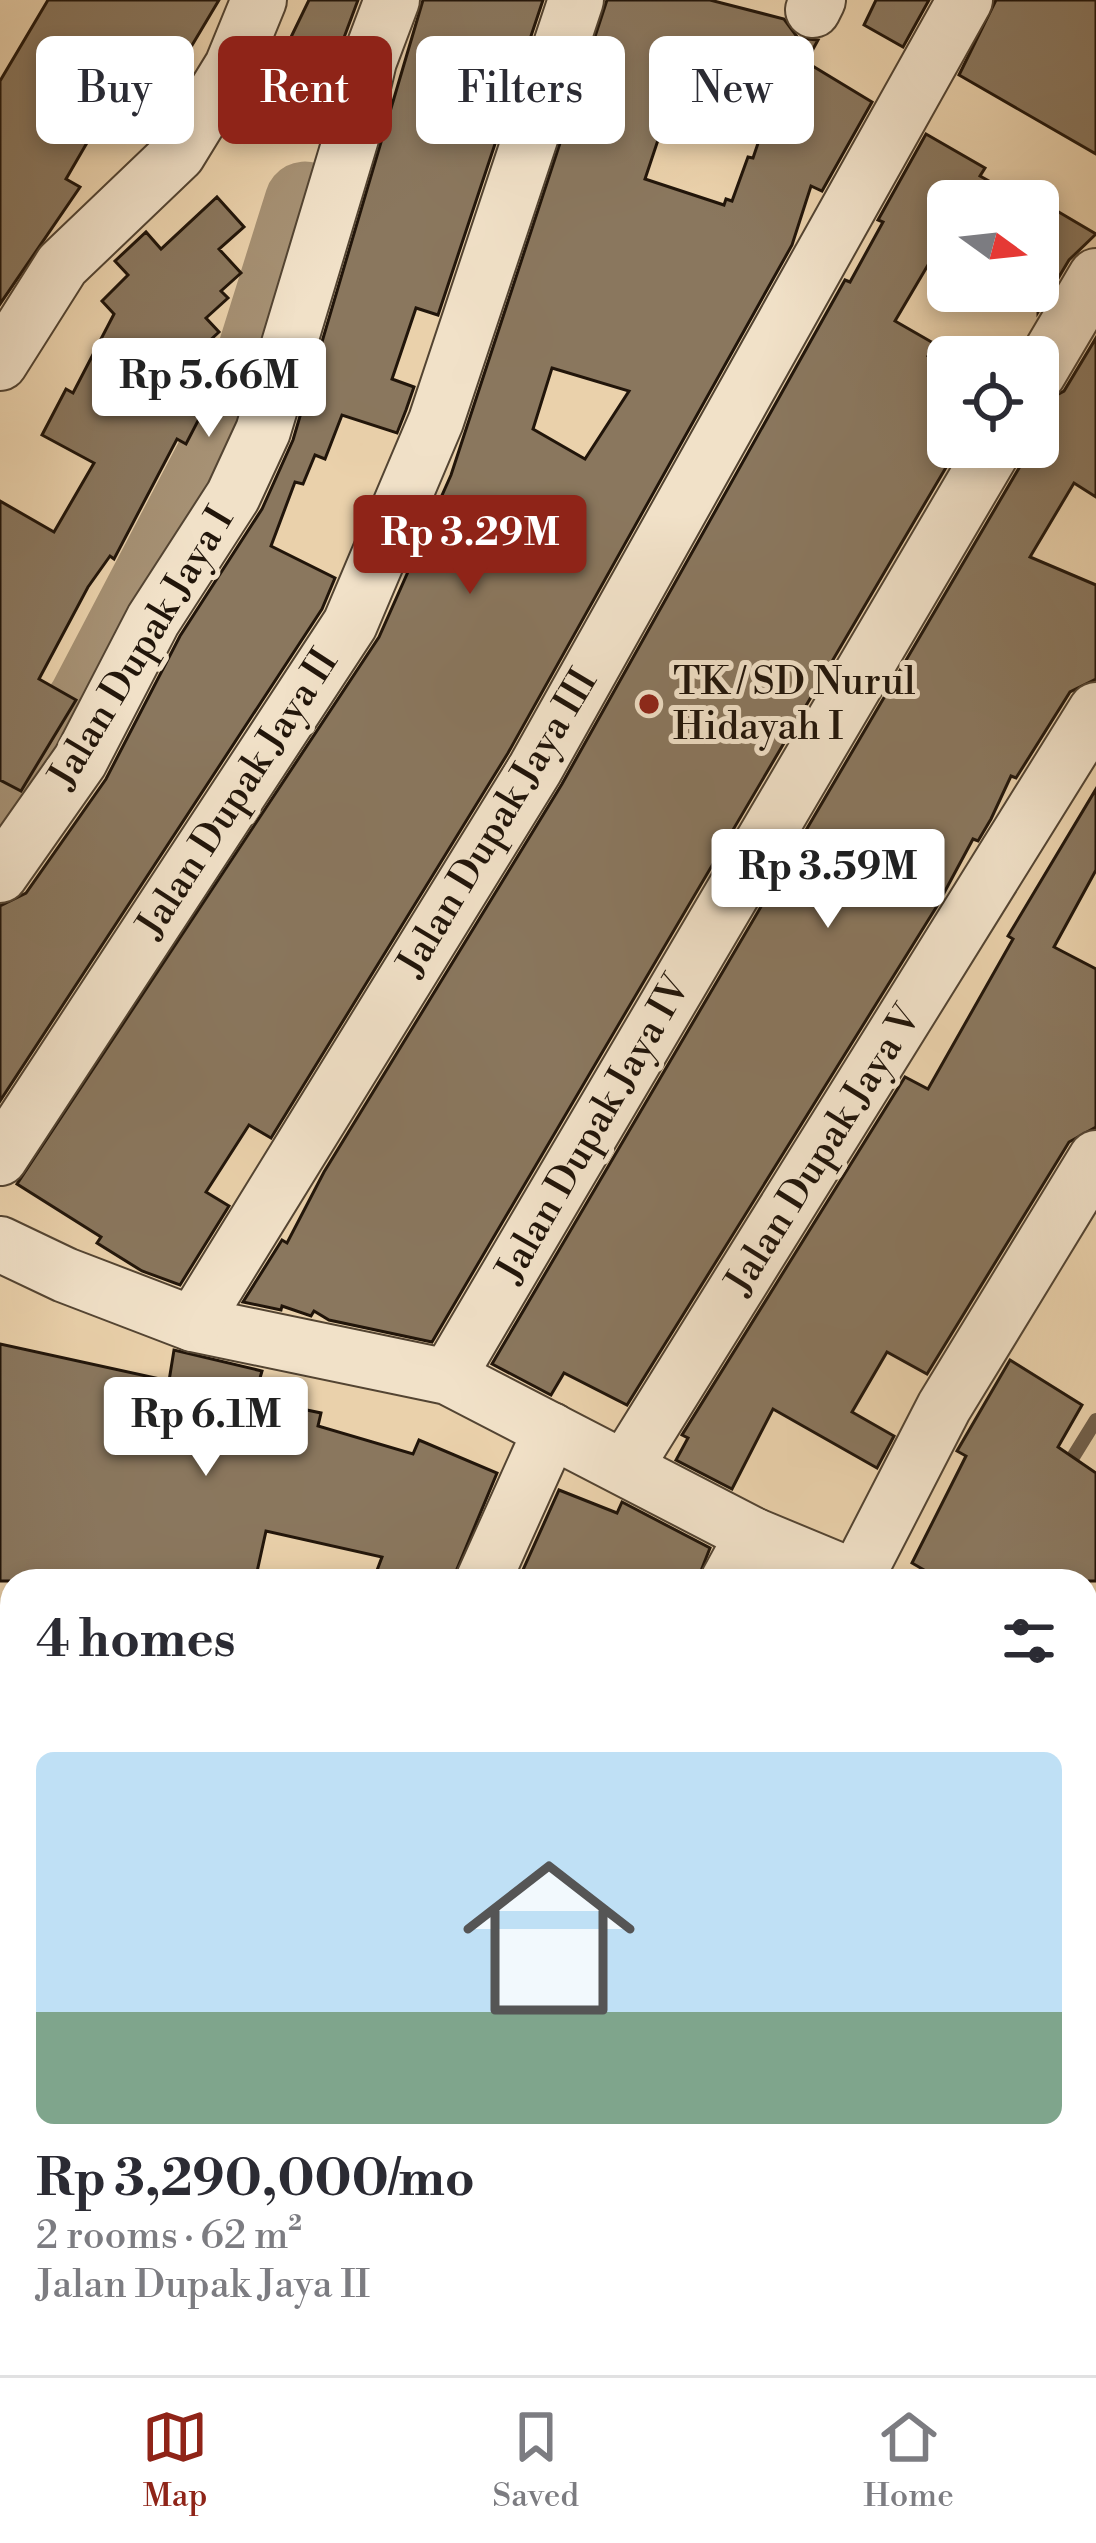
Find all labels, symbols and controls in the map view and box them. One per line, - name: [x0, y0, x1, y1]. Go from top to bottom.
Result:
- chip: Buy: [36, 36, 194, 144]
- chip: Rent: [218, 36, 392, 144]
- chip: Filters: [416, 36, 625, 144]
- chip: New: [649, 36, 814, 144]
- north arrow: [927, 180, 1059, 312]
- map controls: [927, 180, 1059, 468]
- button: locate: [927, 336, 1059, 468]
- pin: Rp 5.66M: [85, 338, 333, 440]
- text: Rp 5.66M: [119, 352, 299, 401]
- pin: Rp 3.29M: [346, 495, 594, 597]
- street label: Jalan Dupak Jaya I: [38, 498, 245, 799]
- text: Rp 3.29M: [380, 509, 560, 558]
- street label: Jalan Dupak Jaya II: [125, 640, 350, 949]
- place label: TK / SD Nurul Hidayah I: [673, 658, 916, 752]
- street label: Jalan Dupak Jaya III: [386, 661, 609, 987]
- marker: TK / SD Nurul Hidayah I: [636, 691, 662, 717]
- pin: Rp 3.59M: [704, 829, 952, 931]
- text: Rp 3.59M: [739, 843, 917, 892]
- street label: Jalan Dupak Jaya IV: [485, 965, 703, 1293]
- street label: Jalan Dupak Jaya V: [714, 995, 933, 1306]
- pin: Rp 6.1M: [95, 1377, 317, 1479]
- text: Rp 6.1M: [131, 1391, 281, 1440]
- icon: filters: [996, 1608, 1062, 1674]
- text: 4 homes: [36, 1609, 236, 1673]
- icon: home: [441, 1830, 657, 2046]
- text: Rp 3,290,000/mo: [36, 2148, 475, 2212]
- text: 2 rooms · 62 m²: [36, 2212, 302, 2261]
- text: Jalan Dupak Jaya II: [36, 2261, 370, 2310]
- tab: Map: [142, 2404, 208, 2517]
- tab: Saved: [492, 2404, 579, 2517]
- tab: Home: [863, 2404, 954, 2517]

